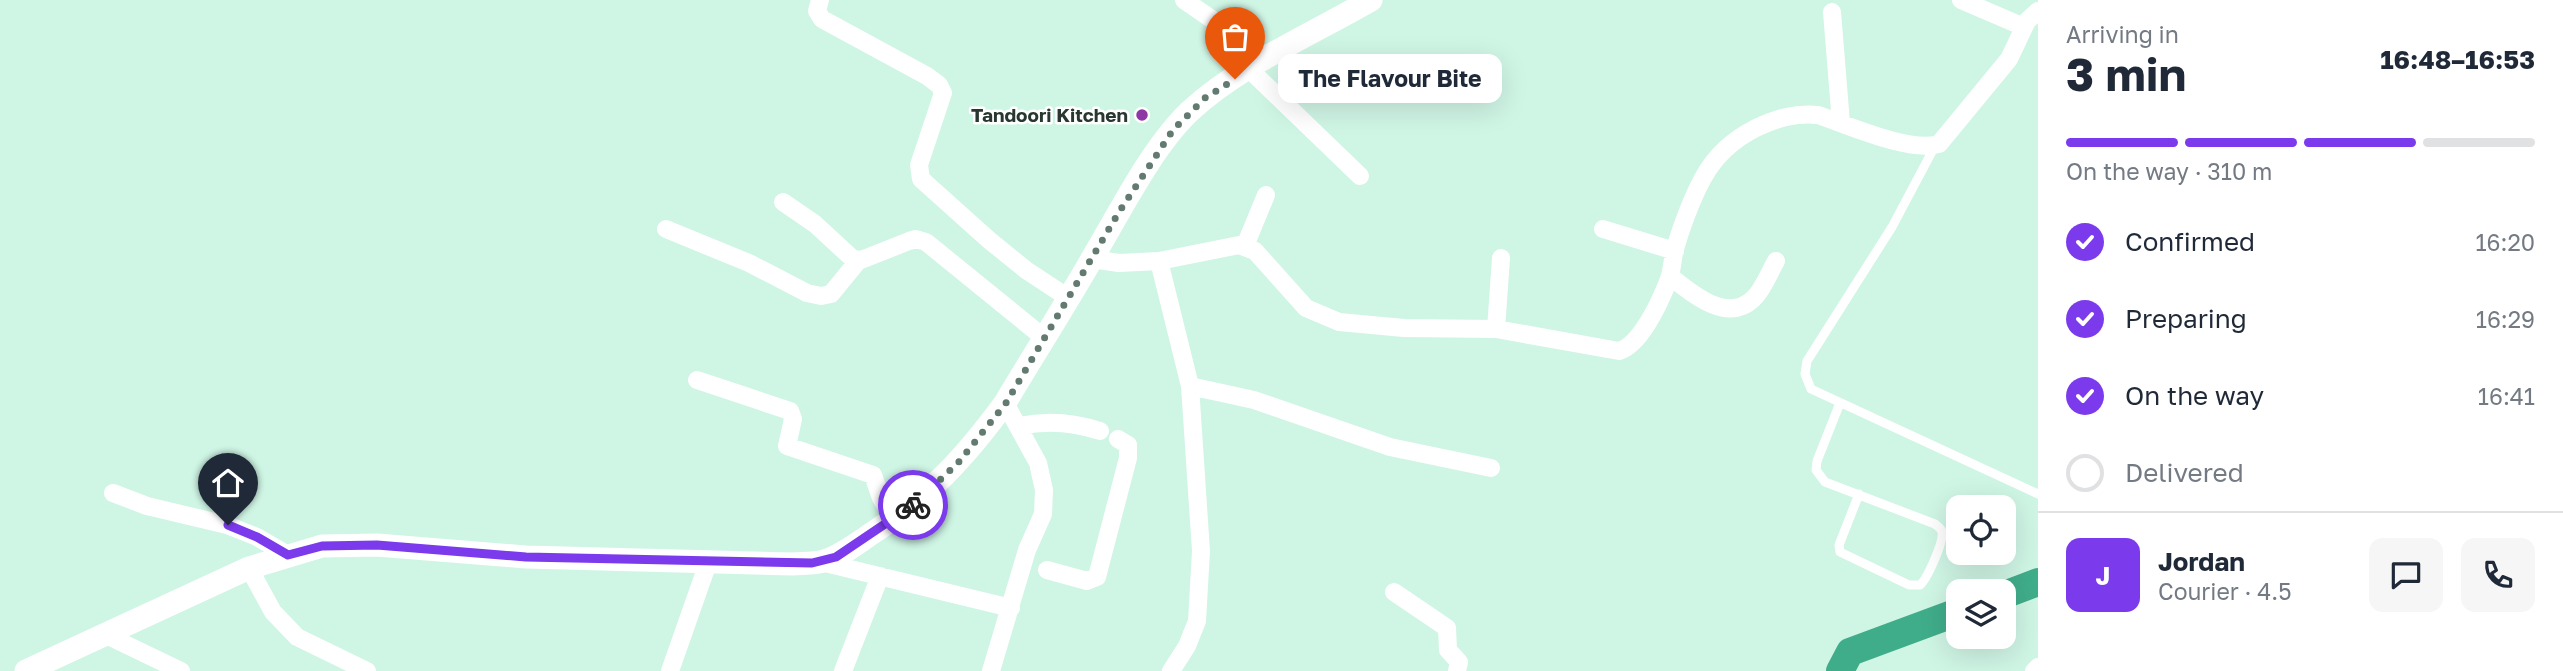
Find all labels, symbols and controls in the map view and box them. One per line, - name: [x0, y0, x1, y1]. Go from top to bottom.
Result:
- pin: [1205, 7, 1265, 79]
- icon: bag: [1216, 18, 1254, 56]
- text: Arriving in: [2066, 20, 2179, 48]
- text: 16:48–16:53: [2380, 44, 2535, 75]
- text: 3 min: [2066, 46, 2186, 101]
- callout: The Flavour Bite: [1277, 55, 1501, 104]
- text: The Flavour Bite: [1298, 64, 1482, 92]
- place label: Tandoori Kitchen: [971, 103, 1128, 126]
- marker: Tandoori Kitchen: [1134, 107, 1150, 123]
- text: On the way · 310 m: [2066, 157, 2272, 185]
- icon: check: [2066, 223, 2104, 261]
- text: Confirmed: [2125, 226, 2255, 257]
- text: 16:20: [2475, 228, 2535, 256]
- icon: check: [2066, 300, 2104, 338]
- text: Preparing: [2125, 303, 2247, 334]
- text: 16:29: [2476, 305, 2535, 333]
- icon: check: [2066, 377, 2104, 415]
- text: On the way: [2125, 380, 2264, 411]
- text: 16:41: [2478, 382, 2535, 410]
- pin: [198, 453, 258, 525]
- text: Delivered: [2125, 457, 2244, 488]
- icon: home: [209, 464, 247, 502]
- courier: [878, 470, 948, 540]
- icon: bike: [894, 486, 932, 524]
- map controls: [1946, 495, 2016, 649]
- button: locate: [1946, 495, 2016, 565]
- button: chat: [2369, 538, 2443, 612]
- button: phone: [2461, 538, 2535, 612]
- text: Jordan: [2158, 546, 2245, 577]
- text: J: [2096, 560, 2110, 591]
- text: Courier · 4.5: [2158, 577, 2291, 605]
- button: layers: [1946, 579, 2016, 649]

